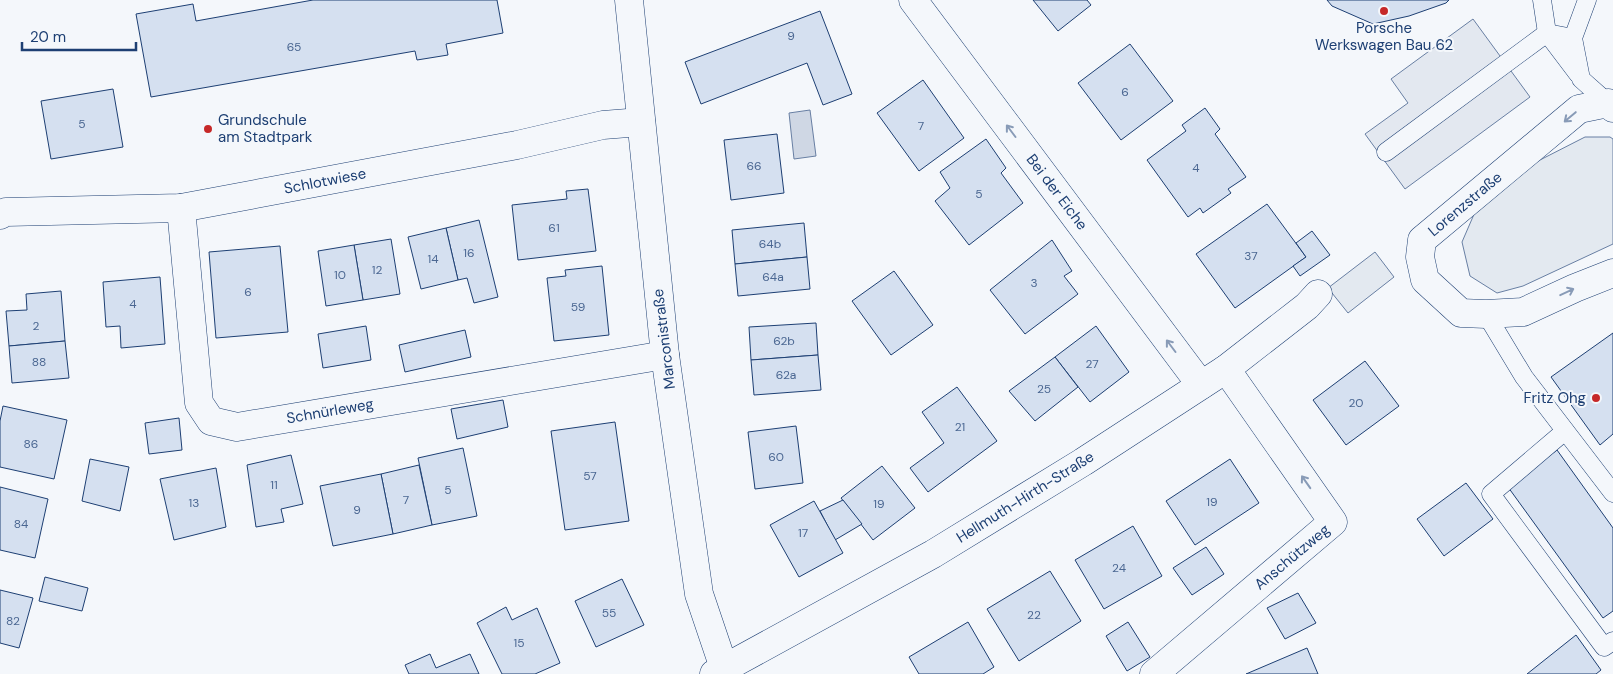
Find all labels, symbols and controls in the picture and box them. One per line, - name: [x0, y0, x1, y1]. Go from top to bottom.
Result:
- marker: Porsche Werkswagen Bau 62: [1378, 5, 1390, 17]
- place label: Porsche Werkswagen Bau 62: [1315, 18, 1453, 55]
- scale bar: [22, 20, 136, 52]
- text: 20 m: [30, 27, 66, 47]
- house number: 9: [787, 28, 795, 44]
- house number: 65: [287, 39, 301, 55]
- house number: 6: [1121, 84, 1129, 100]
- place label: Grundschule am Stadtpark: [218, 110, 313, 147]
- one-way arrow: [1563, 111, 1576, 122]
- house number: 5: [78, 116, 86, 132]
- house number: 7: [918, 118, 924, 134]
- marker: Grundschule am Stadtpark: [202, 123, 214, 135]
- one-way arrow: [1006, 124, 1016, 138]
- street label: Bei der Eiche: [1022, 150, 1092, 234]
- house number: 66: [746, 158, 762, 174]
- house number: 4: [1192, 160, 1200, 176]
- street label: Schlotwiese: [282, 163, 368, 199]
- street label: Lorenzstraße: [1424, 167, 1506, 241]
- house number: 5: [975, 186, 983, 202]
- house number: 61: [548, 220, 560, 236]
- house number: 64b: [759, 236, 781, 252]
- house number: 16: [463, 245, 475, 261]
- house number: 37: [1244, 248, 1258, 264]
- house number: 14: [427, 251, 439, 267]
- house number: 12: [372, 262, 382, 278]
- house number: 10: [334, 267, 346, 283]
- house number: 64a: [762, 269, 784, 285]
- house number: 3: [1030, 275, 1038, 291]
- house number: 6: [244, 284, 252, 300]
- one-way arrow: [1559, 286, 1574, 296]
- street label: Marconistraße: [648, 288, 680, 390]
- house number: 4: [129, 296, 137, 312]
- house number: 59: [571, 299, 585, 315]
- house number: 2: [33, 318, 40, 334]
- house number: 62b: [773, 333, 795, 349]
- one-way arrow: [1166, 340, 1177, 353]
- house number: 88: [32, 354, 46, 370]
- house number: 27: [1085, 356, 1099, 372]
- house number: 62a: [776, 367, 796, 383]
- house number: 25: [1037, 381, 1051, 397]
- place label: Fritz Ohg: [1523, 388, 1586, 408]
- marker: Fritz Ohg: [1590, 392, 1602, 404]
- street label: Schnürleweg: [285, 393, 375, 429]
- house number: 20: [1348, 395, 1364, 411]
- house number: 21: [955, 419, 965, 435]
- house number: 86: [24, 436, 38, 452]
- street label: Hellmuth-Hirth-Straße: [952, 447, 1098, 547]
- house number: 60: [768, 449, 784, 465]
- house number: 57: [583, 468, 597, 484]
- one-way arrow: [1301, 475, 1311, 489]
- house number: 11: [270, 477, 278, 493]
- house number: 5: [444, 482, 452, 498]
- house number: 7: [403, 492, 409, 508]
- house number: 19: [1206, 494, 1218, 510]
- house number: 13: [189, 495, 199, 511]
- house number: 19: [873, 496, 885, 512]
- house number: 9: [353, 502, 361, 518]
- house number: 84: [14, 516, 28, 532]
- street label: Anschützweg: [1250, 520, 1334, 594]
- house number: 17: [798, 525, 808, 541]
- house number: 24: [1112, 560, 1126, 576]
- house number: 55: [602, 605, 616, 621]
- house number: 22: [1027, 607, 1041, 623]
- house number: 82: [6, 613, 20, 629]
- house number: 15: [513, 635, 525, 651]

